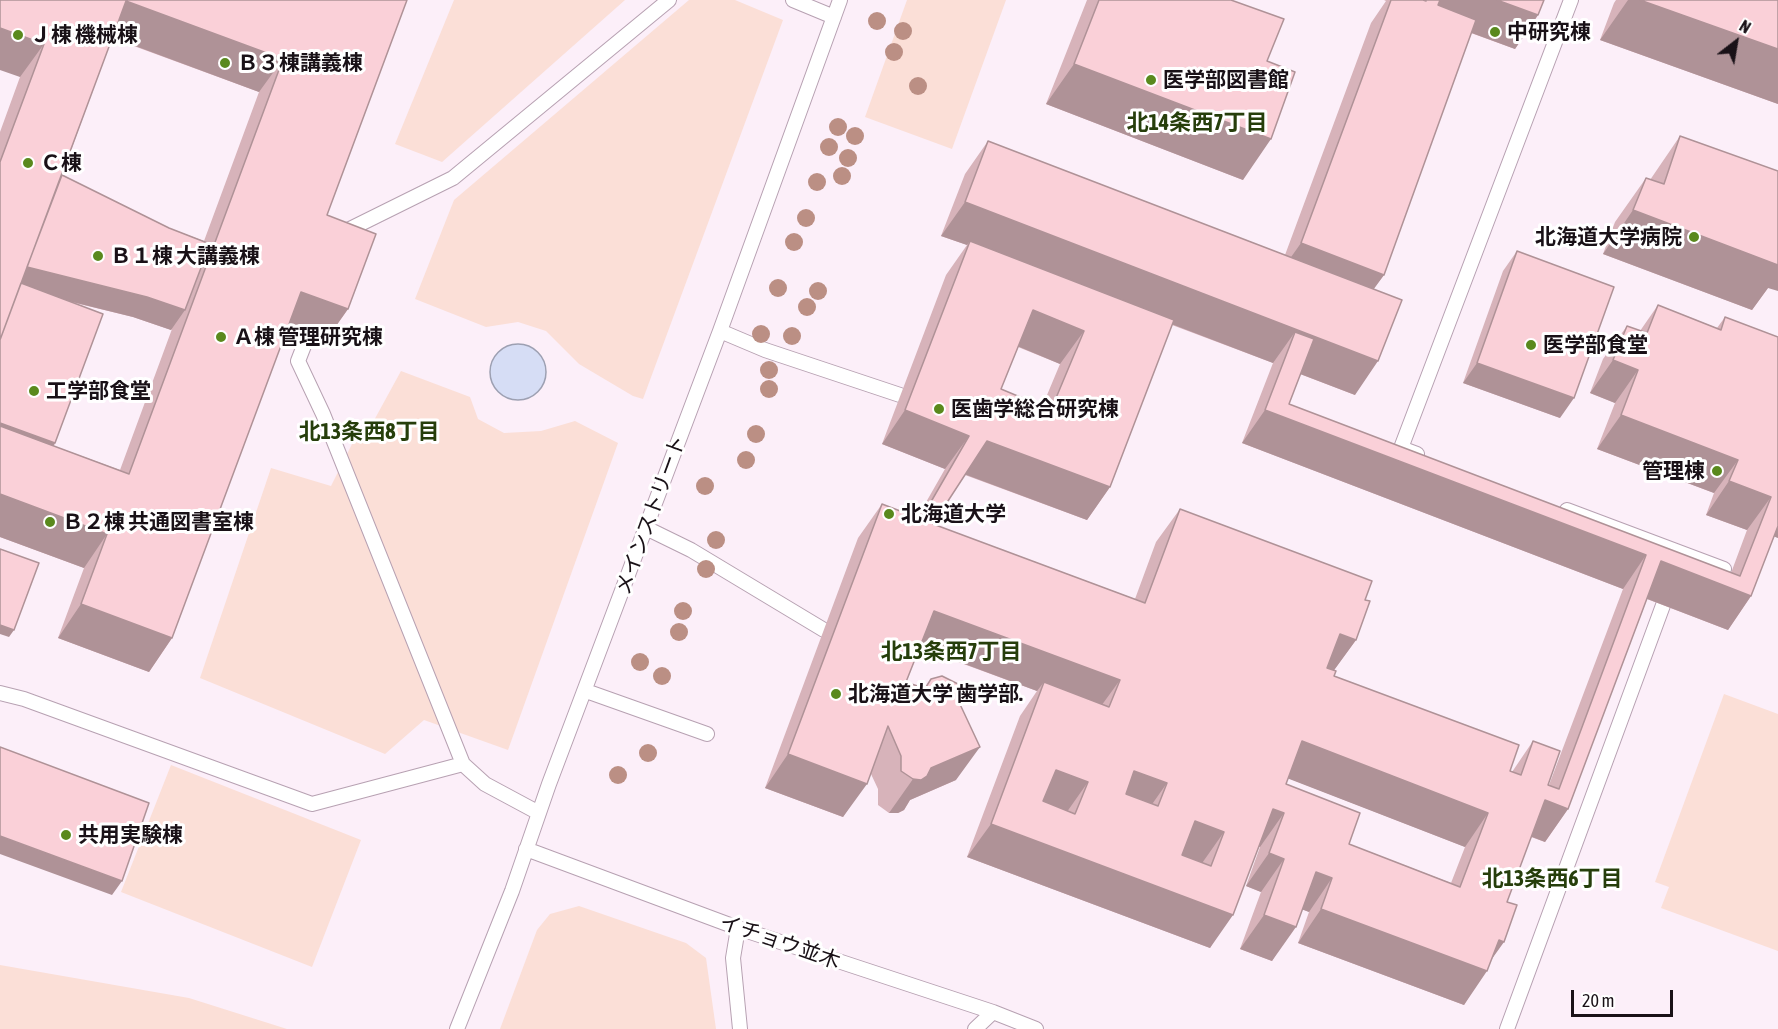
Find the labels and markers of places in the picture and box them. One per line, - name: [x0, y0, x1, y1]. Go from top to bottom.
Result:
- place label: 中研究棟: [1507, 19, 1591, 45]
- place label: Ｊ棟 機械棟: [30, 22, 138, 48]
- marker: 中研究棟: [1488, 25, 1502, 39]
- marker: Ｊ棟 機械棟: [11, 28, 25, 42]
- place label: Ｂ３棟講義棟: [237, 50, 363, 76]
- marker: Ｂ３棟講義棟: [218, 56, 232, 70]
- place label: 医学部図書館: [1163, 67, 1289, 93]
- marker: 医学部図書館: [1144, 73, 1158, 87]
- place label: Ｃ棟: [40, 150, 82, 176]
- marker: Ｃ棟: [21, 156, 35, 170]
- place label: 北海道大学病院: [1535, 224, 1682, 250]
- marker: 北海道大学病院: [1687, 230, 1701, 244]
- place label: Ｂ１棟 大講義棟: [110, 243, 260, 269]
- marker: Ｂ１棟 大講義棟: [91, 249, 105, 263]
- place label: Ａ棟 管理研究棟: [233, 324, 383, 350]
- marker: Ａ棟 管理研究棟: [214, 330, 228, 344]
- place label: 医学部食堂: [1543, 332, 1648, 358]
- marker: 医学部食堂: [1524, 338, 1538, 352]
- place label: 工学部食堂: [46, 378, 151, 404]
- marker: 工学部食堂: [27, 384, 41, 398]
- place label: 医歯学総合研究棟: [951, 396, 1119, 422]
- marker: 医歯学総合研究棟: [932, 402, 946, 416]
- place label: 管理棟: [1642, 458, 1705, 484]
- marker: 管理棟: [1710, 464, 1724, 478]
- place label: 北海道大学: [901, 501, 1006, 527]
- marker: 北海道大学: [882, 507, 896, 521]
- place label: Ｂ２棟 共通図書室棟: [62, 509, 254, 535]
- marker: Ｂ２棟 共通図書室棟: [43, 515, 57, 529]
- place label: 北海道大学 歯学部.: [848, 681, 1023, 707]
- marker: 北海道大学 歯学部.: [829, 687, 843, 701]
- place label: 共用実験棟: [78, 822, 183, 848]
- marker: 共用実験棟: [59, 828, 73, 842]

